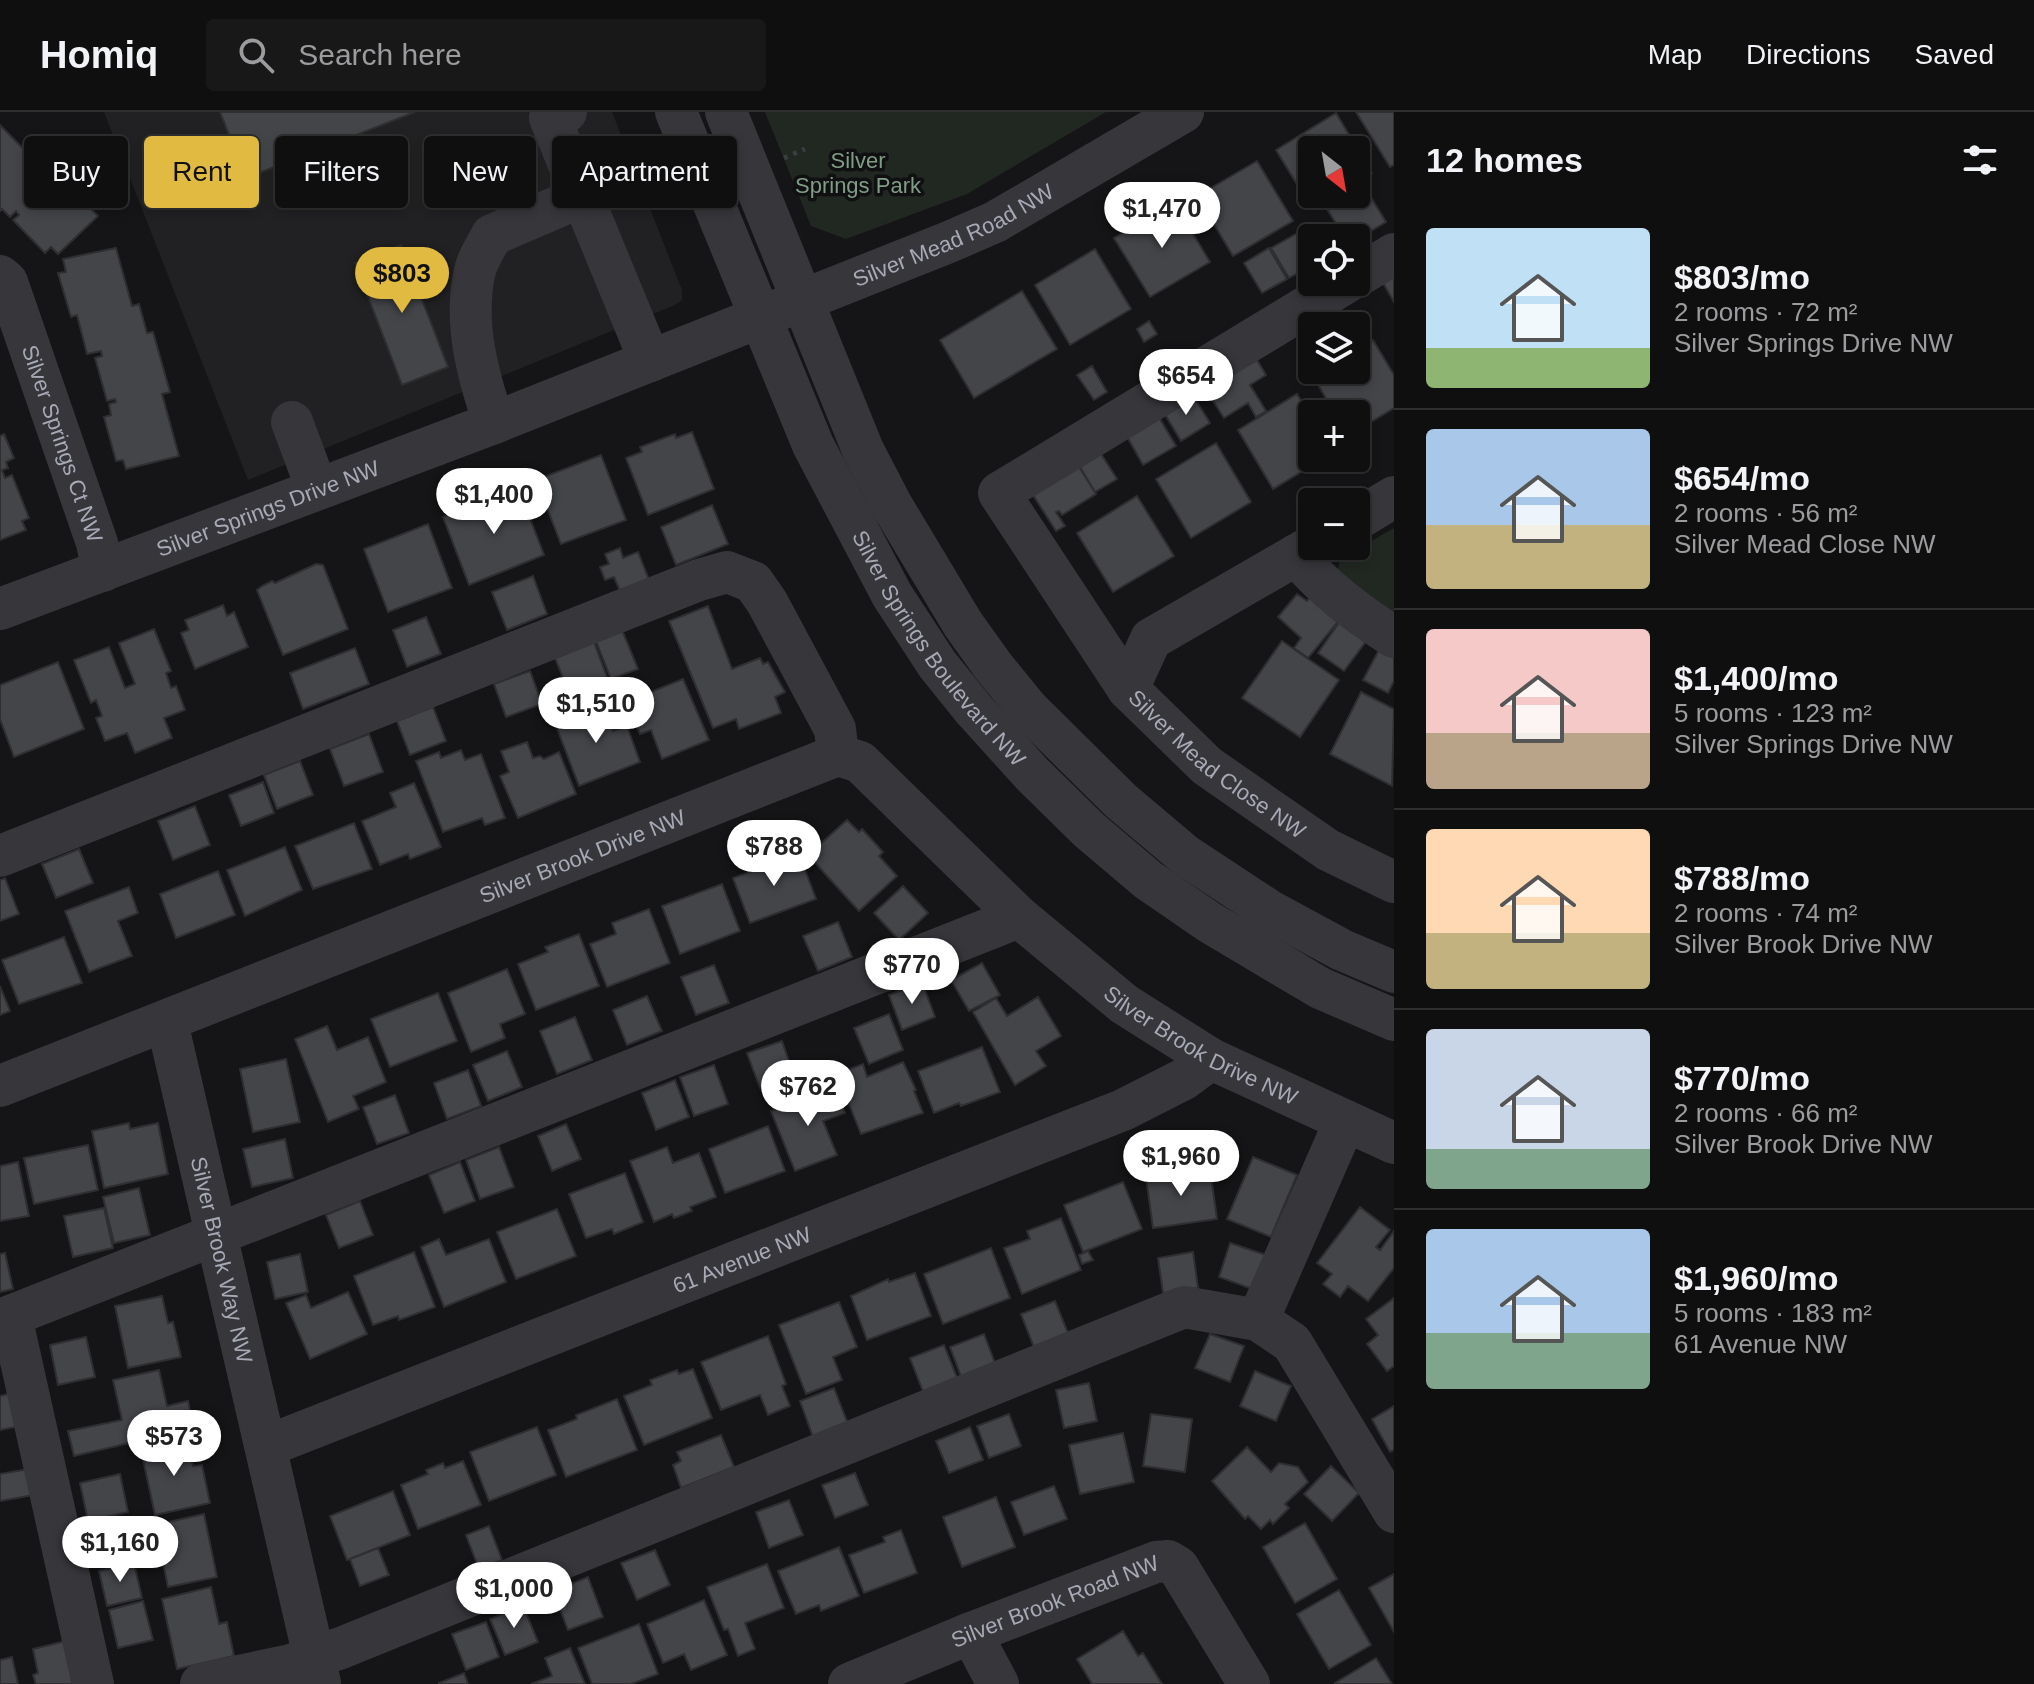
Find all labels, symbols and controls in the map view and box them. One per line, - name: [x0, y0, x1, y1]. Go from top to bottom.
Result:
- search box: [206, 19, 766, 91]
- icon: search: [234, 33, 278, 77]
- text: Homiq: [40, 34, 158, 76]
- text: Search here: [298, 38, 462, 71]
- text: Map: [1648, 39, 1702, 70]
- text: Directions: [1746, 39, 1871, 70]
- text: Saved: [1915, 39, 1994, 70]
- chip: Buy: [24, 136, 128, 208]
- chip: Rent: [144, 136, 259, 208]
- chip: Filters: [275, 136, 408, 208]
- chip: New: [424, 136, 536, 208]
- chip: Apartment: [552, 136, 737, 208]
- north arrow: [1298, 136, 1370, 208]
- map controls: [1298, 136, 1370, 560]
- icon: filters: [1958, 138, 2002, 182]
- text: 12 homes: [1426, 141, 1583, 179]
- park label: Silver Springs Park: [795, 148, 922, 198]
- street label: Silver Mead Road NW: [849, 179, 1058, 292]
- pin: $1,470: [1097, 182, 1227, 250]
- text: $1,470: [1122, 193, 1202, 223]
- button: locate: [1298, 224, 1370, 296]
- pin: $803: [355, 247, 449, 315]
- text: $803: [373, 258, 431, 288]
- text: $803/mo: [1674, 258, 1810, 296]
- icon: home: [1490, 260, 1586, 356]
- text: 2 rooms · 72 m²: [1674, 297, 1858, 327]
- button: layers: [1298, 312, 1370, 384]
- text: Silver Springs Drive NW: [1674, 328, 1953, 358]
- street label: Silver Springs Ct NW: [17, 342, 108, 546]
- pin: $654: [1139, 349, 1233, 417]
- text: $654: [1157, 360, 1215, 390]
- button: +: [1298, 400, 1370, 472]
- street label: Silver Springs Drive NW: [153, 455, 383, 562]
- text: $654/mo: [1674, 459, 1810, 497]
- icon: home: [1490, 461, 1586, 557]
- pin: $1,400: [429, 468, 559, 536]
- text: $1,400: [454, 479, 534, 509]
- button: −: [1298, 488, 1370, 560]
- text: 2 rooms · 56 m²: [1674, 498, 1858, 528]
- street label: Silver Springs Boulevard NW: [847, 526, 1031, 771]
- text: Silver Mead Close NW: [1674, 529, 1936, 559]
- text: $1,400/mo: [1674, 659, 1838, 697]
- icon: home: [1490, 661, 1586, 757]
- pin: $1,510: [531, 677, 661, 745]
- street label: Silver Mead Close NW: [1123, 685, 1311, 844]
- text: $1,510: [556, 688, 636, 718]
- text: 5 rooms · 123 m²: [1674, 698, 1872, 728]
- text: Silver Springs Drive NW: [1674, 729, 1953, 759]
- street label: Silver Brook Drive NW: [476, 805, 689, 908]
- pin: $788: [727, 820, 821, 888]
- text: $788: [745, 831, 803, 861]
- text: $788/mo: [1674, 859, 1810, 897]
- icon: home: [1490, 861, 1586, 957]
- text: 2 rooms · 74 m²: [1674, 898, 1858, 928]
- text: Silver Brook Drive NW: [1674, 929, 1933, 959]
- pin: $770: [865, 938, 959, 1006]
- text: $770: [883, 949, 941, 979]
- street label: Silver Brook Drive NW: [1099, 981, 1302, 1110]
- text: $770/mo: [1674, 1059, 1810, 1097]
- pin: $762: [761, 1060, 855, 1128]
- icon: home: [1490, 1061, 1586, 1157]
- text: $762: [779, 1071, 837, 1101]
- text: 2 rooms · 66 m²: [1674, 1098, 1858, 1128]
- text: Silver Brook Drive NW: [1674, 1129, 1933, 1159]
- pin: $1,960: [1116, 1130, 1246, 1198]
- text: $1,960: [1141, 1141, 1221, 1171]
- street label: Silver Brook Way NW: [186, 1154, 258, 1366]
- street label: 61 Avenue NW: [669, 1222, 815, 1299]
- text: $1,960/mo: [1674, 1259, 1838, 1297]
- icon: home: [1490, 1261, 1586, 1357]
- text: 5 rooms · 183 m²: [1674, 1298, 1872, 1328]
- text: 61 Avenue NW: [1674, 1329, 1847, 1359]
- pin: $573: [127, 1410, 221, 1478]
- text: $573: [145, 1421, 203, 1451]
- pin: $1,160: [55, 1516, 185, 1584]
- text: $1,160: [80, 1527, 160, 1557]
- street label: Silver Brook Road NW: [948, 1550, 1162, 1653]
- pin: $1,000: [449, 1562, 579, 1630]
- text: $1,000: [474, 1573, 554, 1603]

